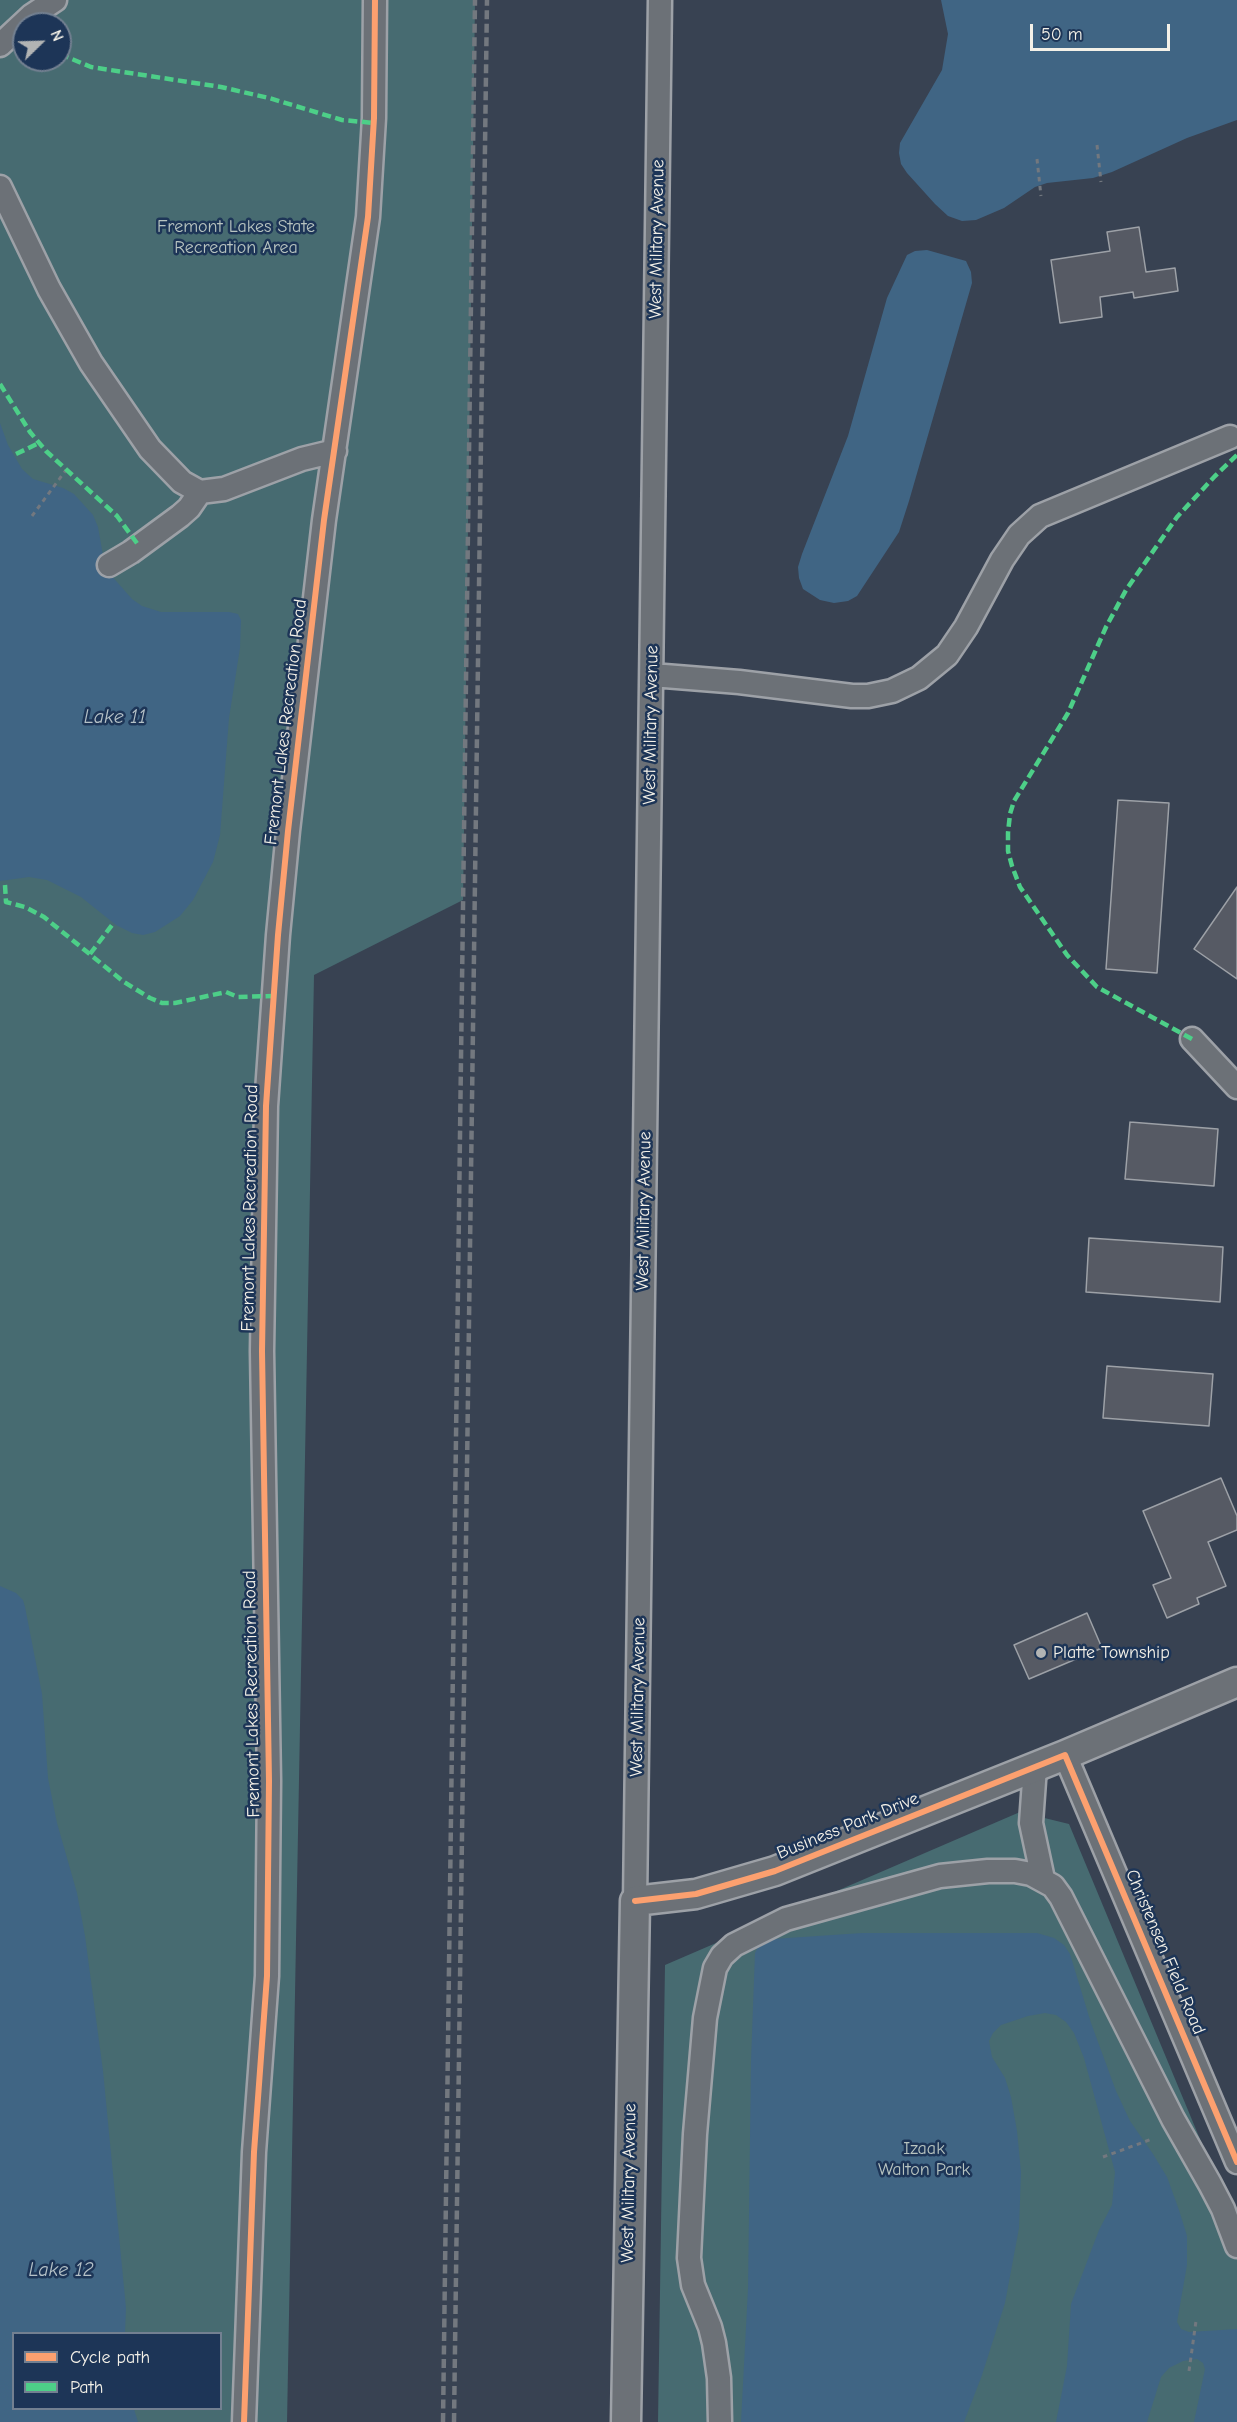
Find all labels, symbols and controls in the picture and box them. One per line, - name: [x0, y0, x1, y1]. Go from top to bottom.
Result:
- north arrow: [12, 12, 72, 72]
- scale bar: [1033, 12, 1172, 50]
- text: 50 m: [1041, 24, 1083, 45]
- text: N: [46, 27, 67, 44]
- street label: West Military Avenue: [645, 159, 669, 319]
- park label: Fremont Lakes State Recreation Area: [157, 216, 315, 258]
- street label: Fremont Lakes Recreation Road: [260, 598, 312, 846]
- street label: West Military Avenue: [639, 645, 663, 805]
- water label: Lake 11: [84, 705, 146, 729]
- street label: Fremont Lakes Recreation Road: [237, 1084, 263, 1332]
- street label: West Military Avenue: [632, 1131, 656, 1291]
- street label: Fremont Lakes Recreation Road: [239, 1570, 265, 1818]
- street label: West Military Avenue: [626, 1617, 650, 1777]
- place label: Platte Township: [1053, 1642, 1170, 1664]
- marker: Platte Township: [1034, 1646, 1048, 1660]
- street label: Business Park Drive: [774, 1788, 922, 1864]
- street label: Christensen Field Road: [1120, 1866, 1210, 2038]
- street label: West Military Avenue: [617, 2103, 641, 2263]
- park label: Izaak Walton Park: [878, 2138, 970, 2180]
- water label: Lake 12: [29, 2258, 93, 2282]
- legend: [12, 2332, 222, 2410]
- text: Cycle path: [70, 2347, 150, 2368]
- text: Path: [70, 2377, 103, 2398]

